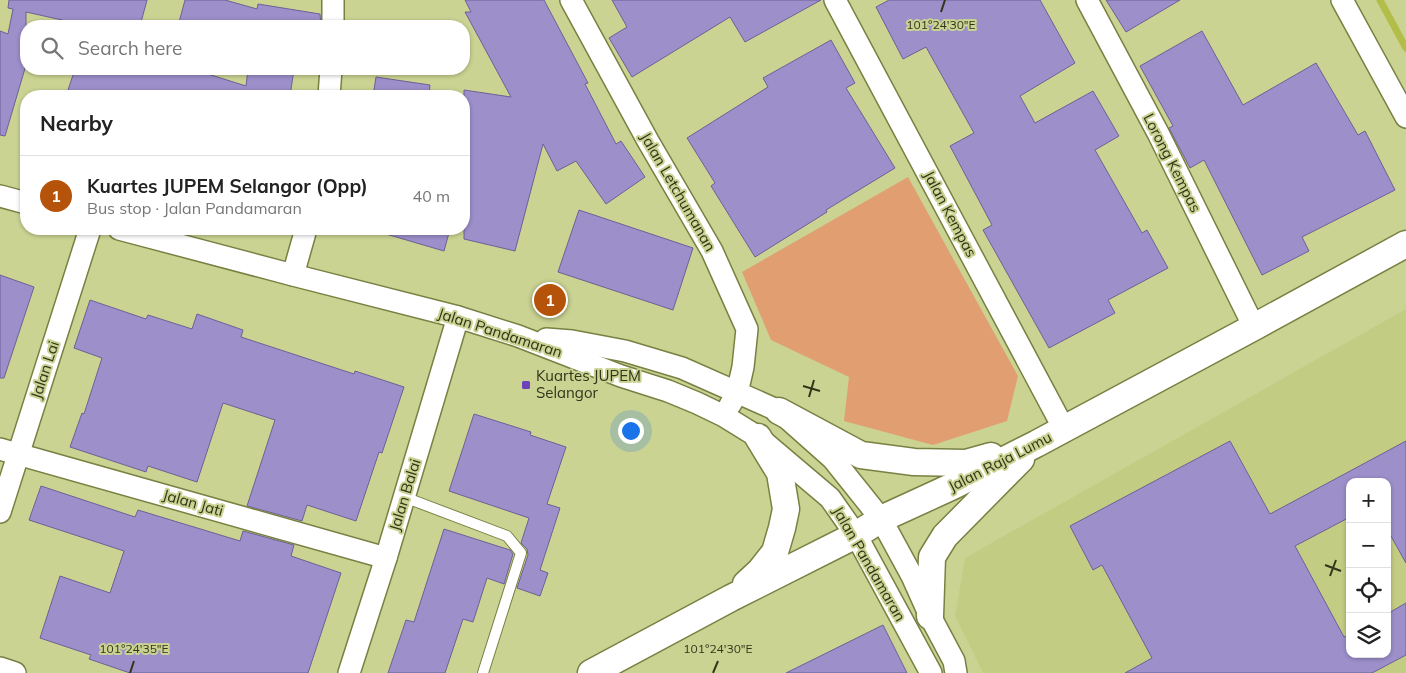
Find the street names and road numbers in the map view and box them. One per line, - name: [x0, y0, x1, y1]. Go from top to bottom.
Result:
- street label: Lorong Kempas: [1139, 110, 1206, 215]
- street label: Jalan Letchumanan: [637, 129, 720, 255]
- street label: Jalan Kempas: [920, 167, 981, 260]
- street label: Jalan Pandamaran: [436, 303, 565, 362]
- street label: Jalan Lai: [26, 338, 63, 401]
- street label: Jalan Raja Lumu: [945, 427, 1055, 496]
- street label: Jalan Balai: [385, 456, 425, 533]
- street label: Jalan Jati: [161, 485, 226, 520]
- street label: Jalan Pandamaran: [829, 503, 910, 625]

